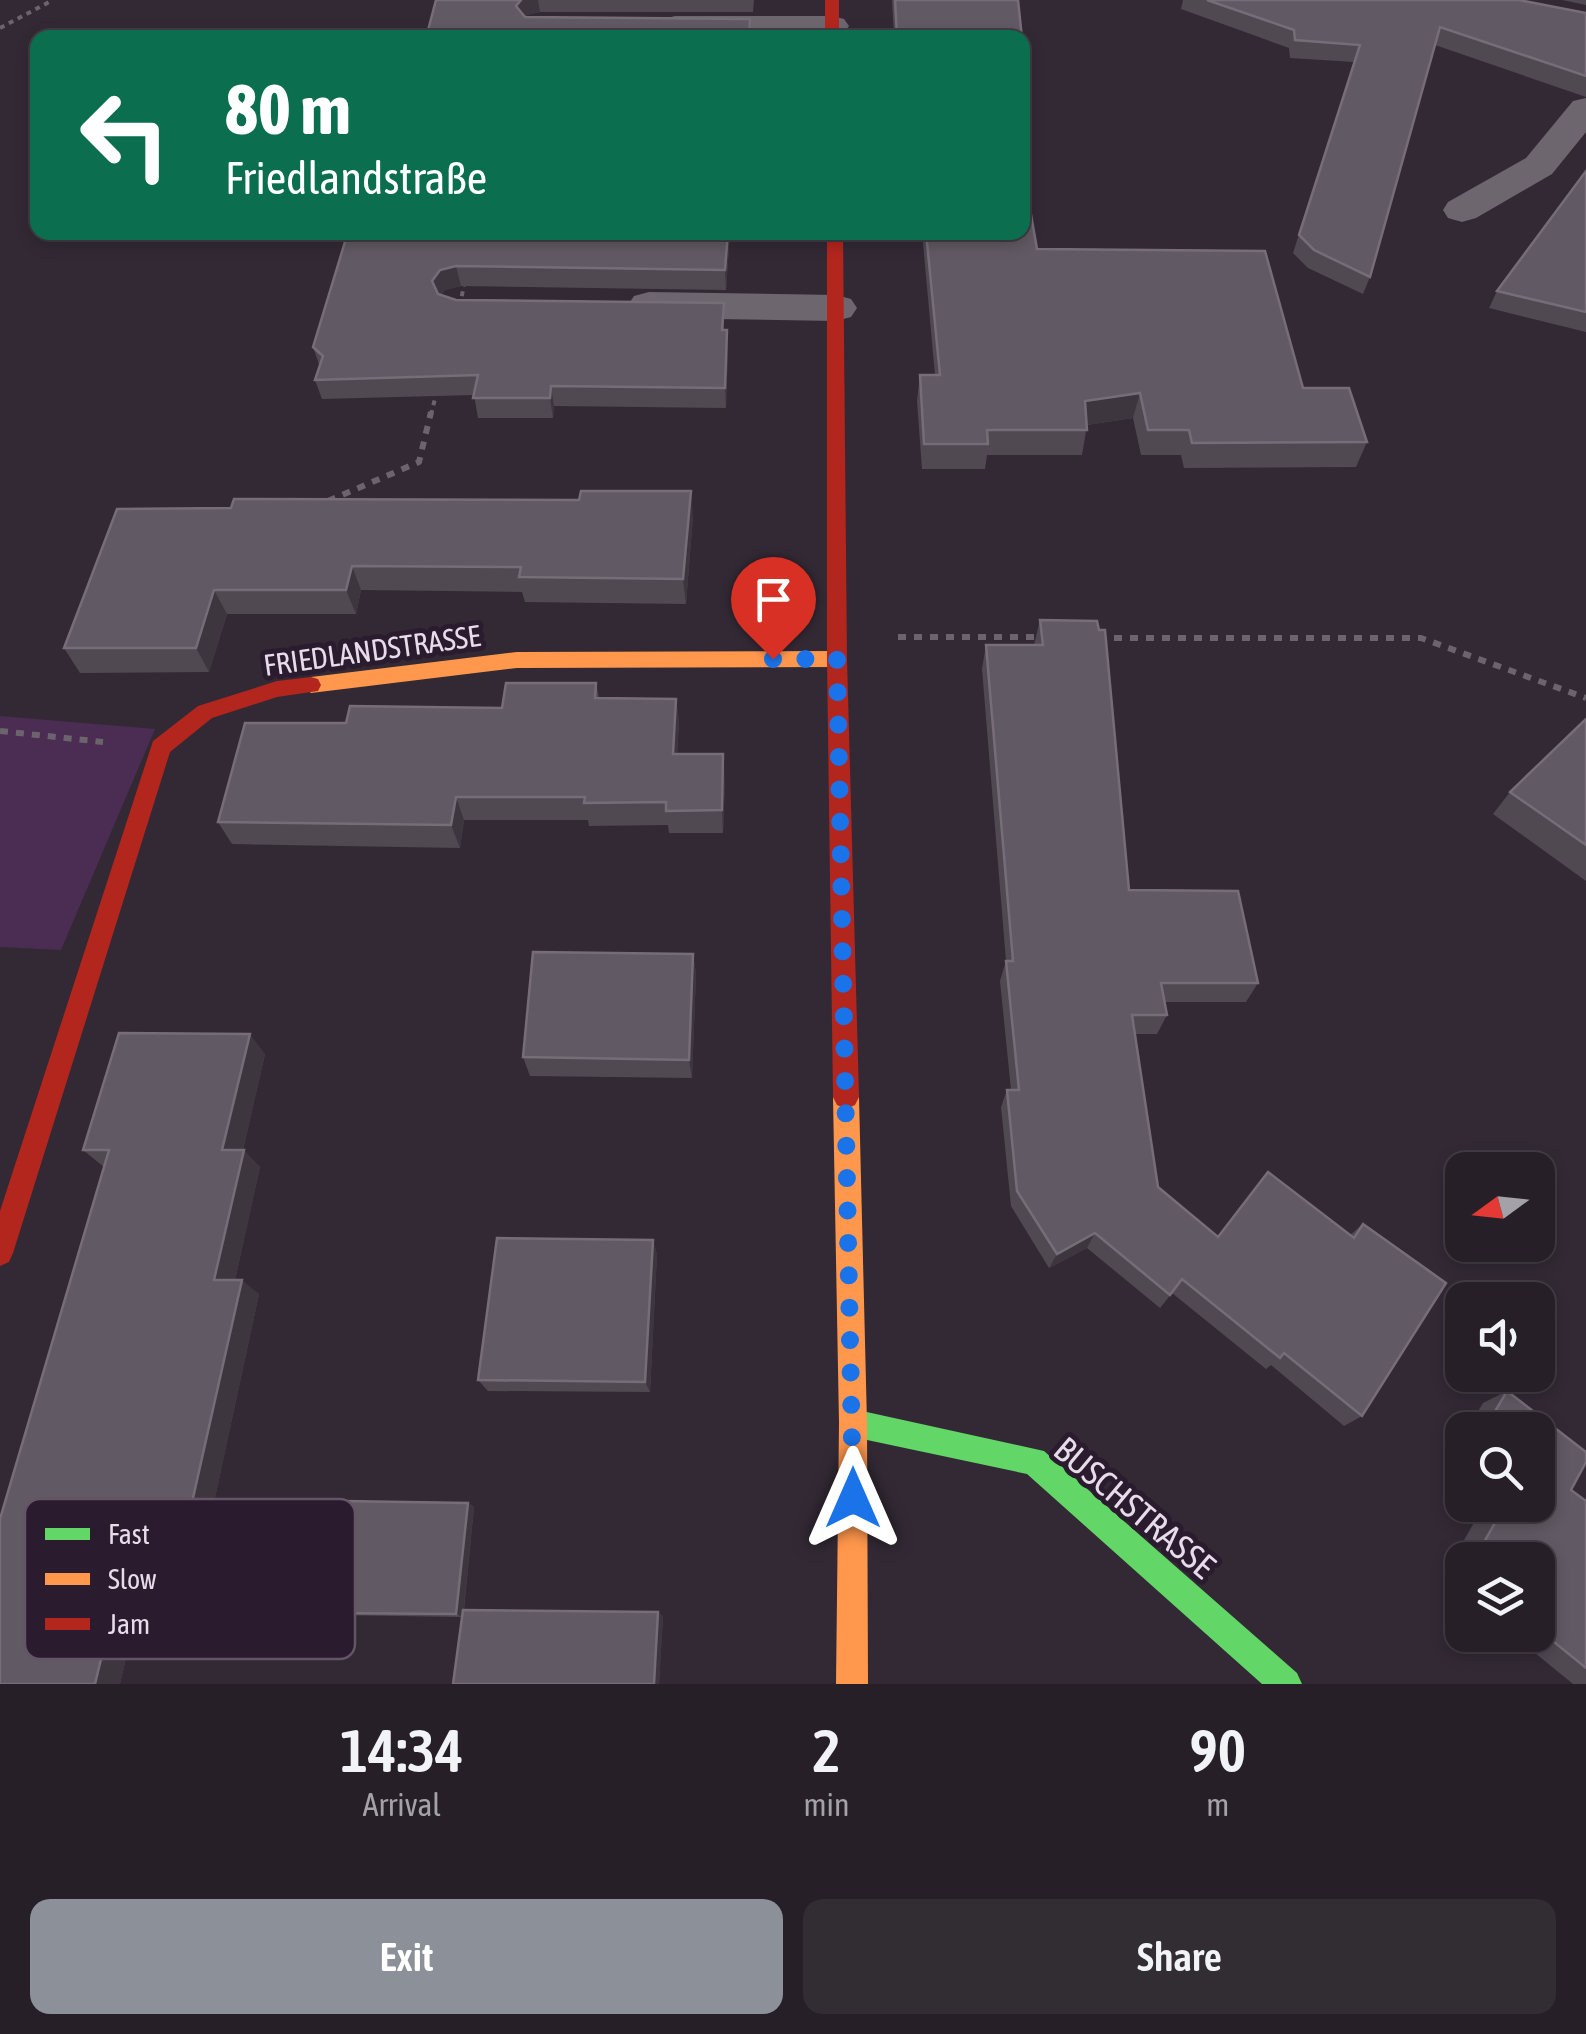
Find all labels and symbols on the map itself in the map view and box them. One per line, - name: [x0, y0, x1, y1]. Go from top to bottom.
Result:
- pin: [731, 557, 816, 660]
- street label: FRIEDLANDSTRASSE: [261, 618, 483, 682]
- north arrow: [1445, 1152, 1555, 1262]
- street label: BUSCHSTRASSE: [1047, 1428, 1223, 1586]
- position arrow: [801, 1446, 905, 1550]
- legend: [25, 1499, 355, 1659]
- text: Fast: [108, 1518, 150, 1550]
- text: Slow: [108, 1563, 157, 1595]
- text: Jam: [108, 1608, 150, 1640]

